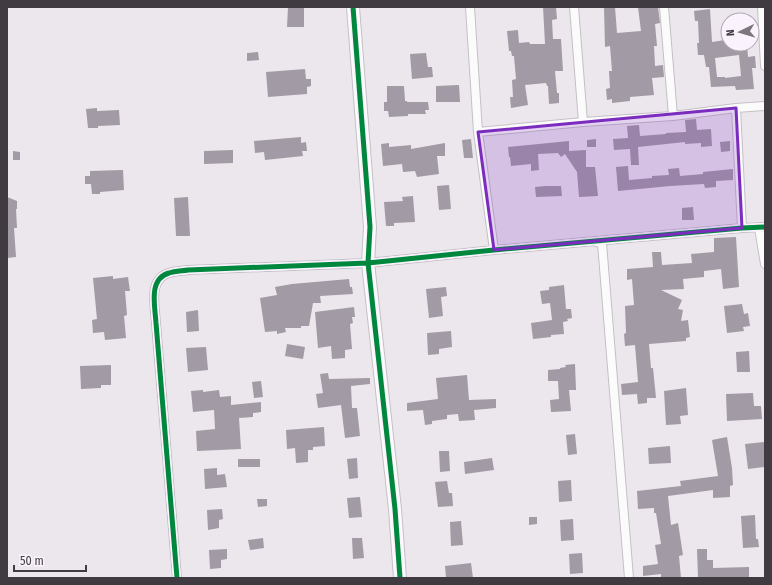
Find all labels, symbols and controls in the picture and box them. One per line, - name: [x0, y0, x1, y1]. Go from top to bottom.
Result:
- north arrow: [720, 12, 760, 52]
- text: N: [724, 29, 737, 37]
- scale bar: [14, 547, 86, 573]
- text: 50 m: [20, 554, 44, 568]

